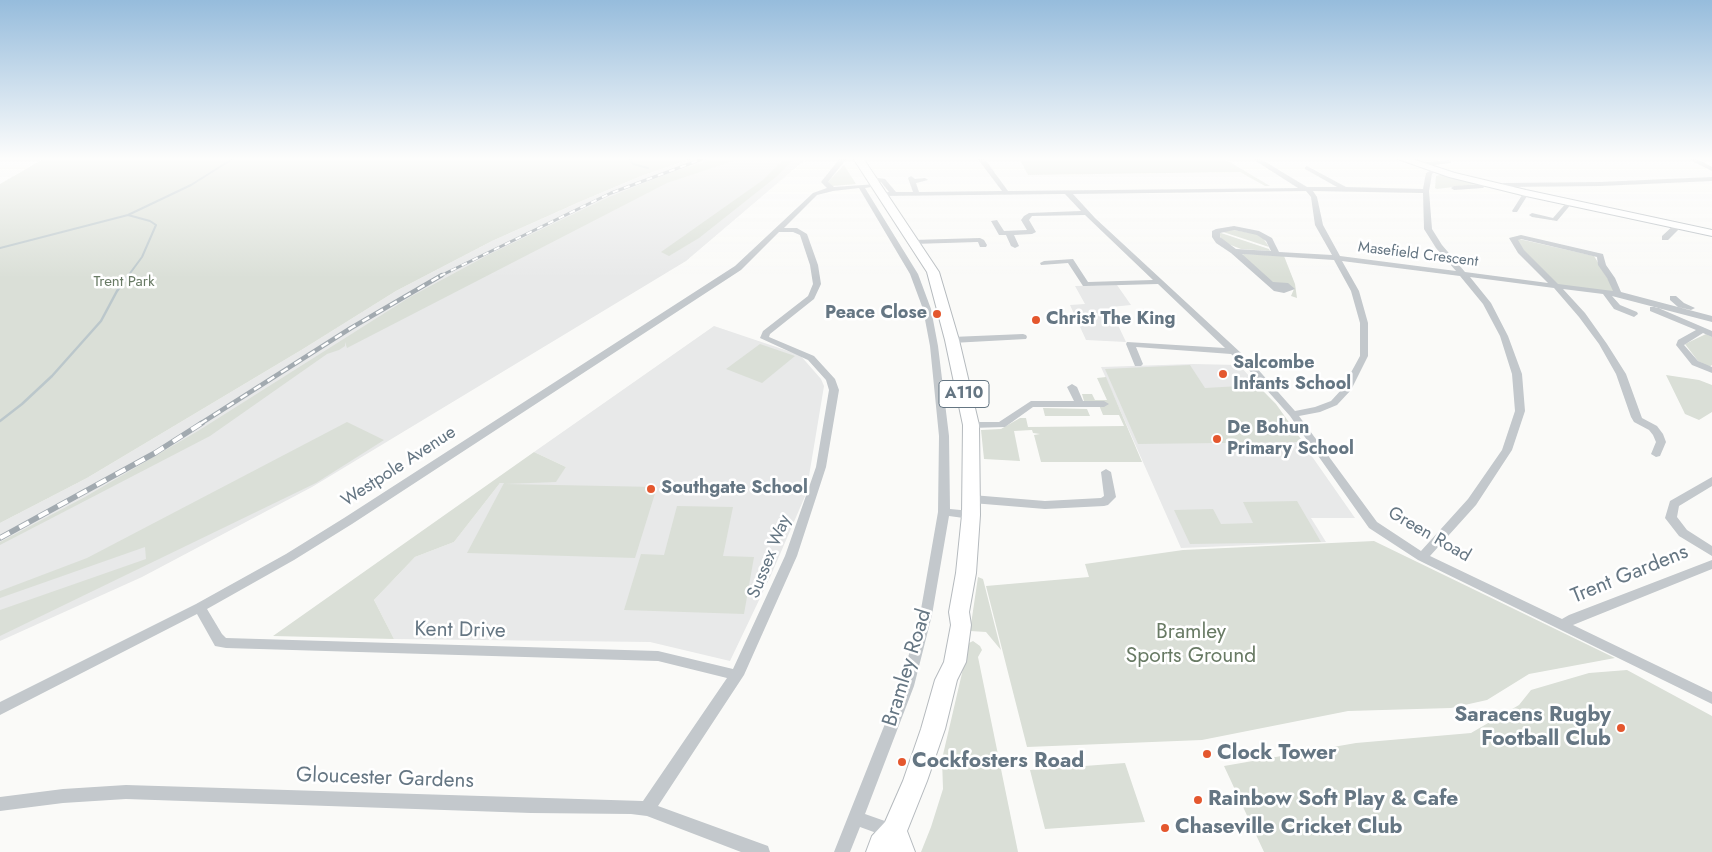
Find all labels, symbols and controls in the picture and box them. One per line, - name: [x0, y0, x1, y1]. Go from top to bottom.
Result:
- street label: Masefield Crescent: [1357, 239, 1479, 271]
- park label: Trent Park: [93, 273, 155, 291]
- place label: Peace Close: [825, 303, 927, 325]
- marker: Peace Close: [931, 308, 943, 320]
- place label: Christ The King: [1046, 309, 1175, 331]
- marker: Christ The King: [1030, 314, 1042, 326]
- place label: Salcombe Infants School: [1233, 353, 1351, 396]
- marker: Salcombe Infants School: [1217, 368, 1229, 380]
- road number: A110: [939, 380, 989, 408]
- place label: De Bohun Primary School: [1227, 418, 1354, 460]
- street label: Westpole Avenue: [338, 422, 460, 512]
- marker: De Bohun Primary School: [1211, 433, 1223, 445]
- place label: Southgate School: [661, 478, 808, 500]
- marker: Southgate School: [645, 483, 657, 495]
- street label: Green Road: [1384, 503, 1474, 567]
- street label: Sussex Way: [743, 512, 797, 602]
- street label: Trent Gardens: [1568, 540, 1692, 610]
- street label: Bramley Road: [878, 606, 938, 730]
- street label: Kent Drive: [414, 618, 506, 644]
- park label: Bramley Sports Ground: [1126, 620, 1256, 670]
- place label: Saracens Rugby Football Club: [1454, 703, 1611, 753]
- marker: Saracens Rugby Football Club: [1615, 722, 1627, 734]
- place label: Clock Tower: [1217, 741, 1337, 767]
- marker: Clock Tower: [1201, 748, 1213, 760]
- place label: Cockfosters Road: [912, 749, 1084, 775]
- marker: Cockfosters Road: [896, 756, 908, 768]
- street label: Gloucester Gardens: [296, 763, 474, 795]
- place label: Rainbow Soft Play & Cafe: [1208, 787, 1458, 813]
- marker: Rainbow Soft Play & Cafe: [1192, 794, 1204, 806]
- place label: Chaseville Cricket Club: [1175, 815, 1403, 841]
- marker: Chaseville Cricket Club: [1159, 822, 1171, 834]

